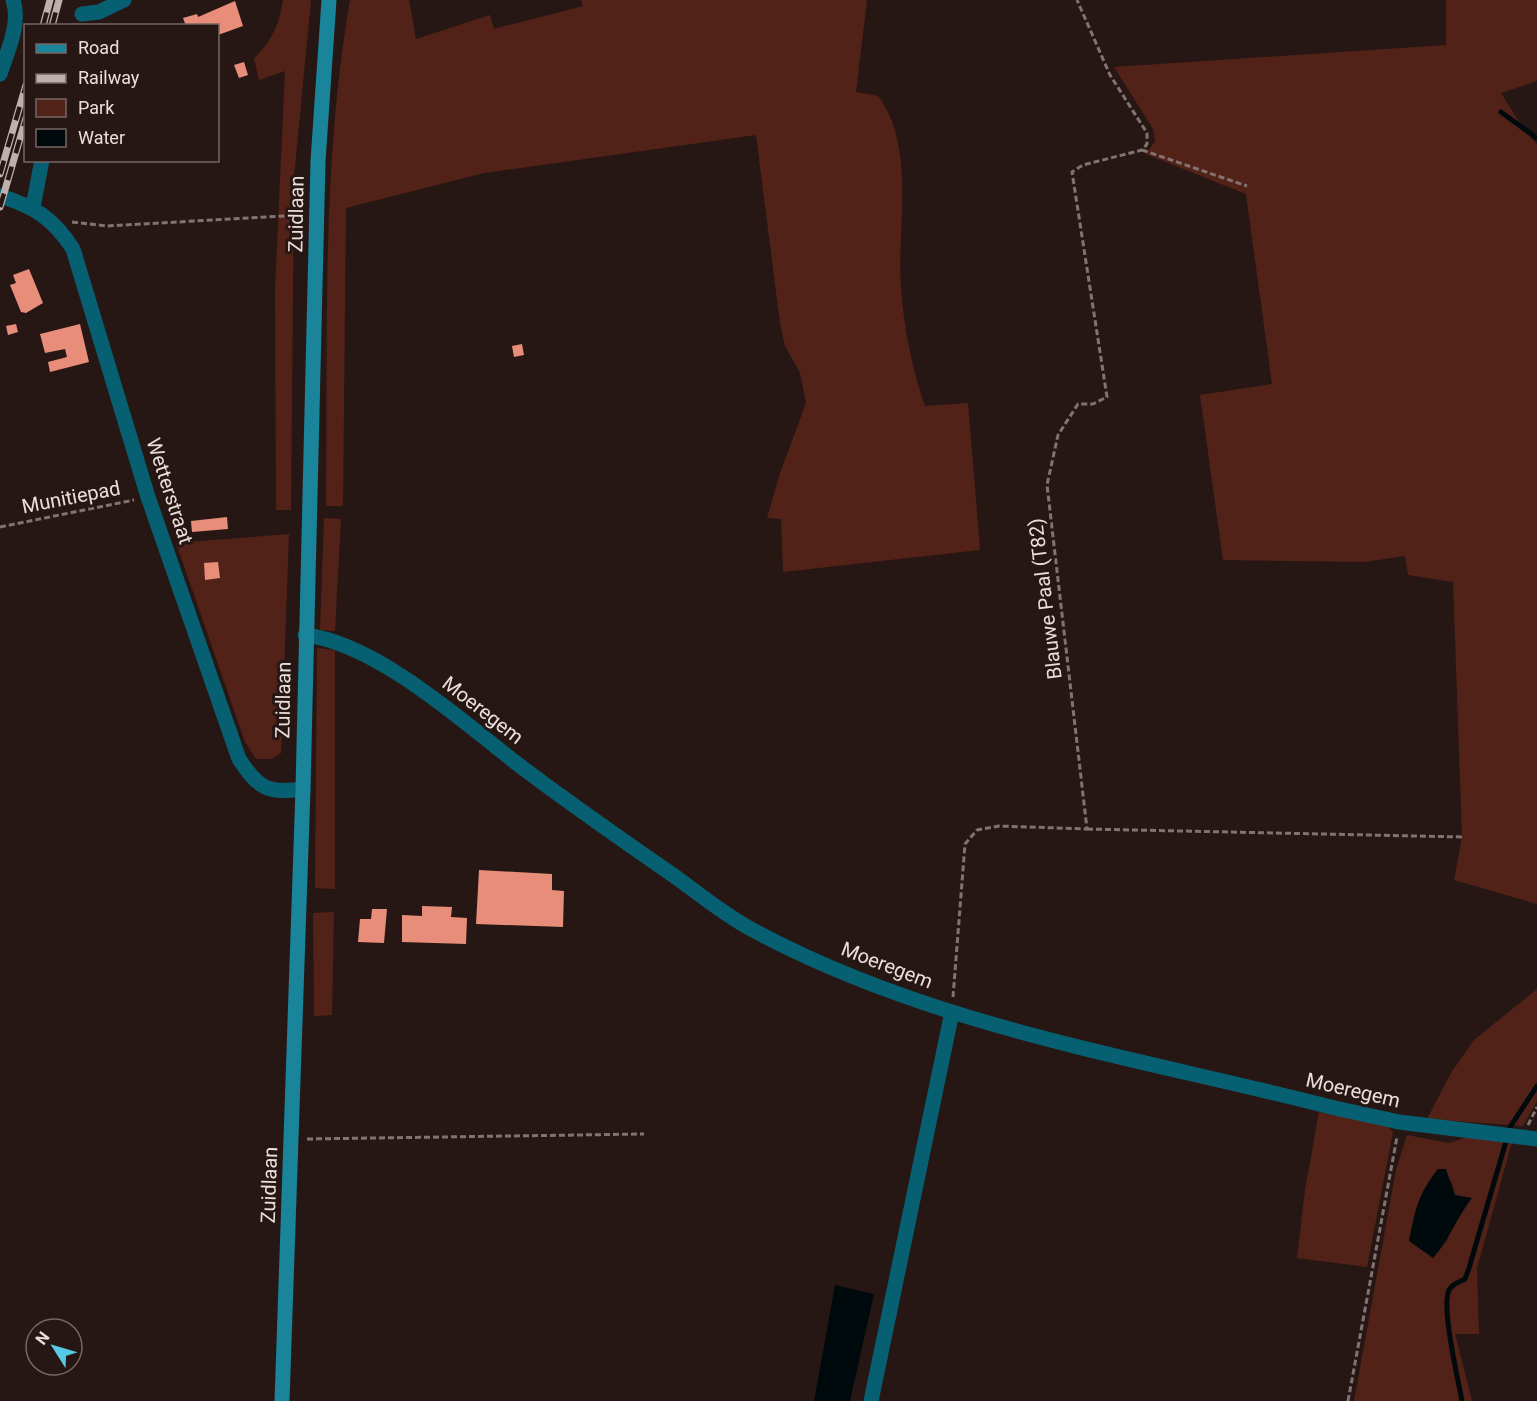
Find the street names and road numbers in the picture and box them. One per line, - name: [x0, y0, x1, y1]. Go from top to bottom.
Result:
- street label: Zuidlaan: [283, 175, 309, 253]
- street label: Wetterstraat: [142, 435, 198, 547]
- street label: Munitiepad: [20, 476, 122, 518]
- street label: Blauwe Paal (T82): [1023, 517, 1067, 681]
- street label: Zuidlaan: [270, 661, 296, 739]
- street label: Moeregem: [438, 671, 528, 749]
- street label: Moeregem: [838, 937, 936, 993]
- street label: Moeregem: [1304, 1068, 1402, 1112]
- street label: Zuidlaan: [256, 1146, 282, 1224]

